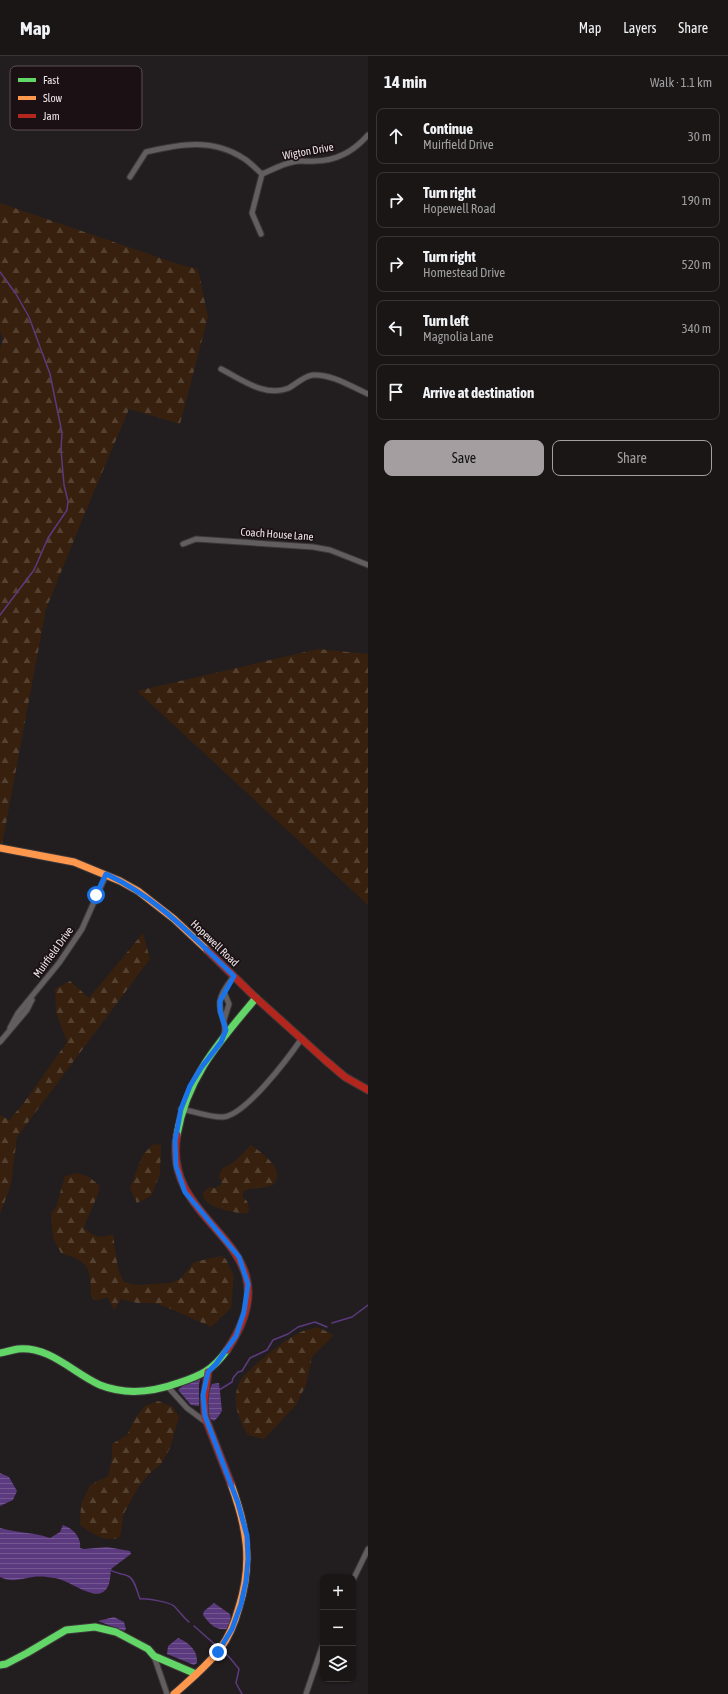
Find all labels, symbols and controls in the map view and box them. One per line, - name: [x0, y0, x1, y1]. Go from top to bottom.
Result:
- text: Map: [20, 17, 51, 39]
- text: Map: [579, 20, 601, 36]
- text: Layers: [623, 20, 656, 36]
- text: Share: [678, 20, 708, 36]
- legend: [10, 66, 142, 130]
- text: 14 min: [384, 72, 427, 92]
- text: Fast: [43, 74, 59, 86]
- text: Walk · 1.1 km: [650, 75, 712, 90]
- text: Slow: [43, 92, 62, 104]
- text: Jam: [43, 110, 60, 122]
- text: Continue: [423, 120, 473, 137]
- icon: ahead: [385, 125, 407, 147]
- text: 30 m: [688, 129, 711, 144]
- text: Muirfield Drive: [423, 137, 494, 152]
- street label: Wigton Drive: [282, 141, 334, 161]
- text: Turn right: [423, 184, 476, 201]
- icon: right: [385, 189, 407, 211]
- text: 190 m: [682, 193, 711, 208]
- text: Hopewell Road: [423, 201, 496, 216]
- text: Turn right: [423, 248, 476, 265]
- icon: right: [385, 253, 407, 275]
- text: 520 m: [682, 257, 711, 272]
- text: Homestead Drive: [423, 265, 505, 280]
- text: Turn left: [423, 312, 469, 329]
- icon: left: [385, 317, 407, 339]
- text: 340 m: [682, 321, 711, 336]
- text: Magnolia Lane: [423, 329, 493, 344]
- icon: arrive: [385, 381, 407, 403]
- text: Arrive at destination: [423, 384, 534, 401]
- button: Save: [384, 440, 544, 476]
- button: Share: [552, 440, 712, 476]
- street label: Coach House Lane: [240, 525, 314, 543]
- route start: [87, 886, 105, 904]
- street label: Hopewell Road: [189, 917, 241, 969]
- street label: Muirfield Drive: [31, 924, 75, 980]
- map controls: [320, 1574, 356, 1682]
- button: +: [320, 1574, 356, 1610]
- button: −: [320, 1610, 356, 1646]
- route end: [209, 1643, 227, 1661]
- button: layers: [320, 1646, 356, 1682]

